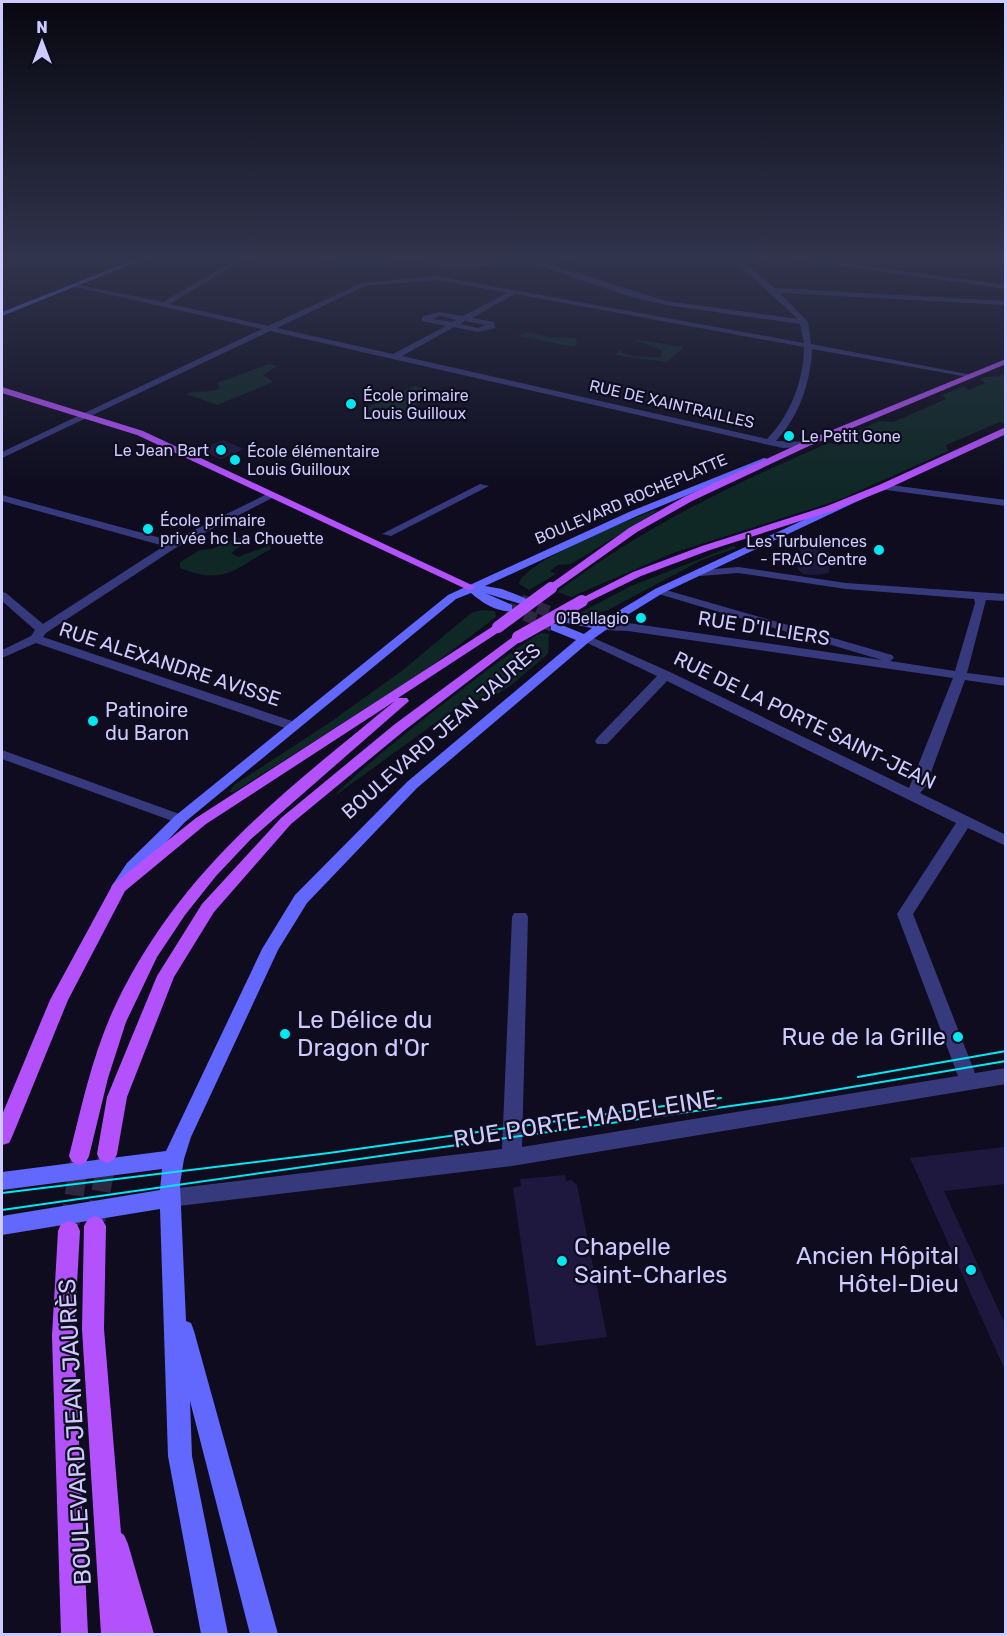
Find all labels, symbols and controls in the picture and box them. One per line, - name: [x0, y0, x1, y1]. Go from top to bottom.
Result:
- north arrow: [12, 12, 72, 72]
- text: N: [36, 18, 48, 37]
- street label: RUE DE XAINTRAILLES: [588, 376, 756, 432]
- place label: École primaire Louis Guilloux: [363, 386, 469, 423]
- marker: École primaire Louis Guilloux: [344, 397, 358, 411]
- place label: Le Petit Gone: [801, 427, 901, 446]
- marker: Le Petit Gone: [782, 429, 796, 443]
- place label: Le Jean Bart: [114, 441, 209, 460]
- place label: École élémentaire Louis Guilloux: [247, 442, 380, 479]
- marker: Le Jean Bart: [214, 443, 228, 457]
- street label: BOULEVARD ROCHEPLATTE: [532, 450, 730, 548]
- marker: École élémentaire Louis Guilloux: [228, 453, 242, 467]
- place label: École primaire privée hc La Chouette: [160, 511, 324, 548]
- marker: École primaire privée hc La Chouette: [141, 522, 155, 536]
- place label: Les Turbulences - FRAC Centre: [746, 532, 867, 569]
- marker: Les Turbulences - FRAC Centre: [872, 543, 886, 557]
- street label: RUE D'ILLIERS: [696, 606, 832, 650]
- place label: O'Bellagio: [556, 609, 629, 628]
- marker: O'Bellagio: [634, 611, 648, 625]
- street label: RUE ALEXANDRE AVISSE: [56, 617, 284, 711]
- street label: BOULEVARD JEAN JAURÈS: [337, 638, 545, 824]
- street label: RUE DE LA PORTE SAINT-JEAN: [670, 646, 940, 794]
- place label: Patinoire du Baron: [105, 698, 189, 745]
- marker: Patinoire du Baron: [86, 714, 100, 728]
- place label: Le Délice du Dragon d'Or: [297, 1006, 433, 1062]
- place label: Rue de la Grille: [782, 1023, 946, 1051]
- marker: Le Délice du Dragon d'Or: [278, 1027, 292, 1041]
- marker: Rue de la Grille: [951, 1030, 965, 1044]
- street label: RUE PORTE MADELEINE: [451, 1084, 719, 1154]
- place label: Chapelle Saint-Charles: [574, 1233, 728, 1289]
- place label: Ancien Hôpital Hôtel-Dieu: [796, 1242, 959, 1298]
- marker: Chapelle Saint-Charles: [555, 1254, 569, 1268]
- marker: Ancien Hôpital Hôtel-Dieu: [964, 1263, 978, 1277]
- street label: BOULEVARD JEAN JAURÈS: [53, 1278, 97, 1586]

